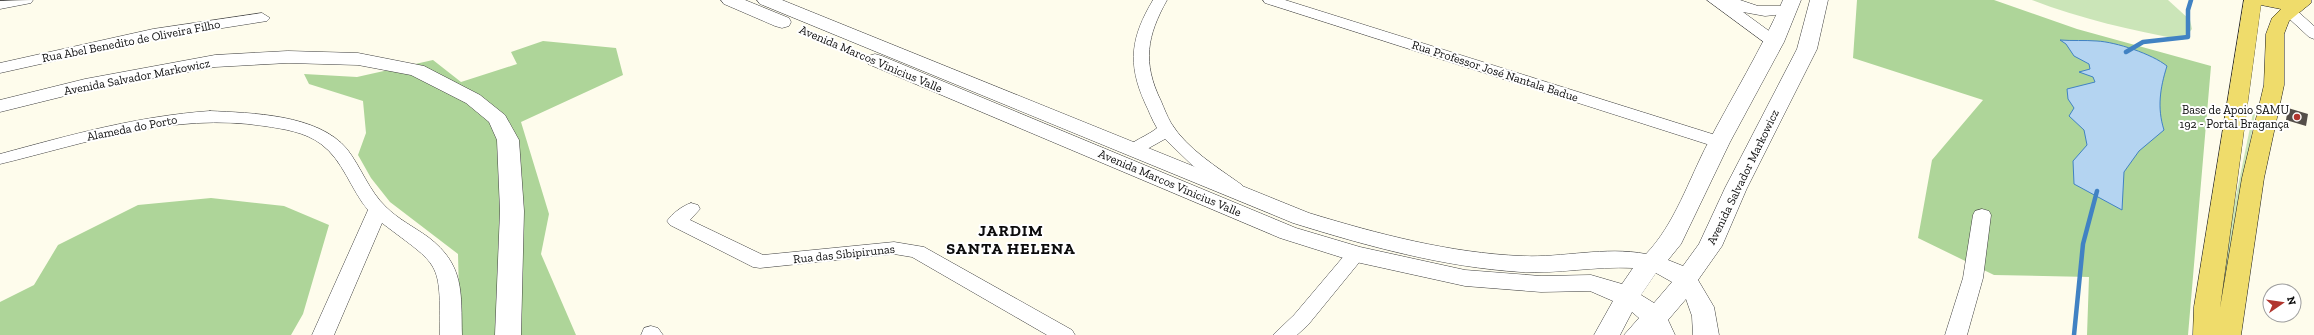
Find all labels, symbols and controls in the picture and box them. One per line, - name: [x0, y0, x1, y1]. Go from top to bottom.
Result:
- street label: Rua Abel Benedito de Oliveira Filho: [41, 17, 221, 65]
- street label: Avenida Marcos Vinicius Valle: [797, 22, 945, 96]
- street label: Rua Professor José Nantala Badue: [1410, 37, 1580, 105]
- street label: Avenida Salvador Markowicz: [63, 56, 212, 98]
- place label: Base de Apoio SAMU 192 - Portal Bragança: [2180, 103, 2289, 131]
- street label: Avenida Salvador Markowicz: [1704, 107, 1782, 247]
- street label: Alameda do Porto: [86, 112, 178, 144]
- marker: Base de Apoio SAMU 192 - Portal Bragança: [2292, 112, 2302, 122]
- street label: Avenida Marcos Vinicius Valle: [1096, 146, 1244, 220]
- district label: JARDIM SANTA HELENA: [946, 221, 1076, 258]
- street label: Rua das Sibipirunas: [792, 242, 896, 266]
- north arrow: [2262, 283, 2302, 323]
- text: N: [2284, 295, 2299, 307]

